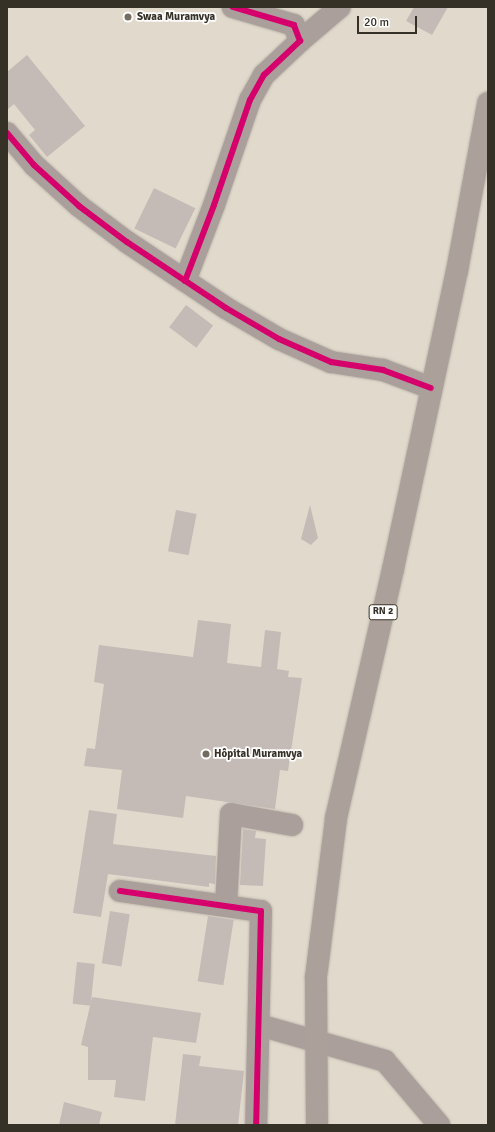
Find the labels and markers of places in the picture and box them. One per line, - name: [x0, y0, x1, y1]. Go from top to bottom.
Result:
- place label: Swaa Muramvya: [137, 10, 215, 24]
- marker: Swaa Muramvya: [122, 11, 134, 23]
- place label: Hôpital Muramvya: [214, 747, 302, 761]
- marker: Hôpital Muramvya: [201, 749, 211, 759]

